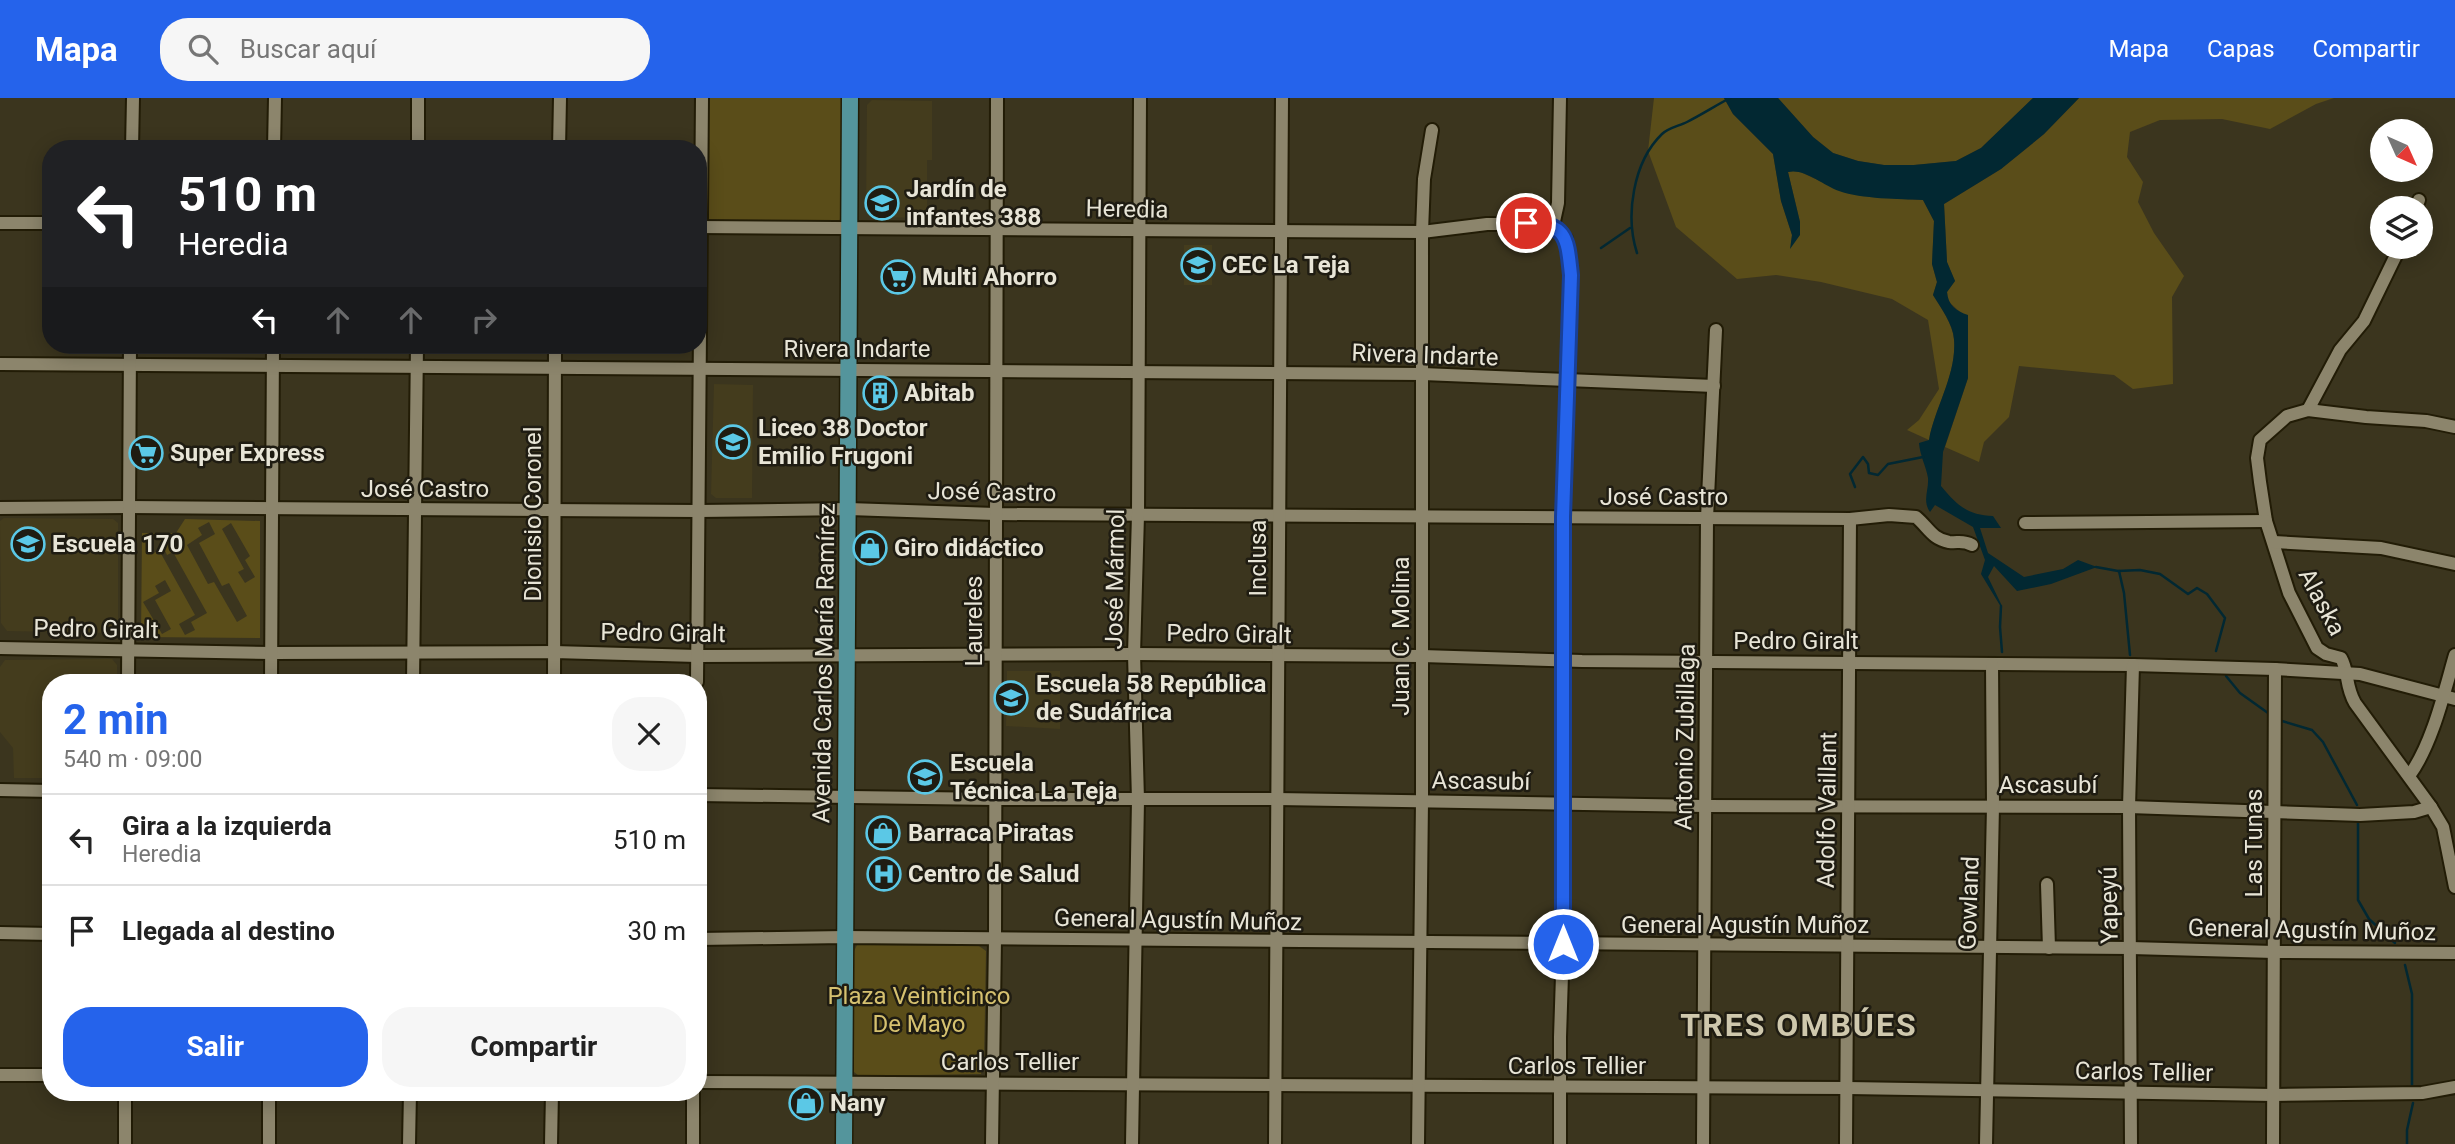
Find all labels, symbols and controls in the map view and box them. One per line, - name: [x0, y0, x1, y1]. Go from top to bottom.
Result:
- search box: [160, 18, 650, 81]
- text: Mapa: [35, 30, 118, 69]
- icon: search: [184, 30, 222, 68]
- text: Buscar aquí: [240, 34, 376, 64]
- text: Mapa: [2108, 35, 2169, 63]
- text: Capas: [2207, 35, 2275, 63]
- text: Compartir: [2313, 35, 2420, 63]
- north arrow: [2370, 119, 2432, 182]
- map controls: [2370, 119, 2433, 259]
- text: 510 m: [178, 166, 317, 223]
- icon: left: [63, 168, 154, 259]
- place label: Jardín de infantes 388: [906, 175, 1041, 231]
- school or university icon: Jardín de infantes 388: [863, 184, 901, 222]
- pin: [1496, 193, 1556, 253]
- street label: Heredia: [1085, 194, 1169, 224]
- button: layers: [2370, 196, 2433, 259]
- icon: arrive: [1507, 204, 1545, 242]
- text: Heredia: [178, 225, 289, 263]
- school or university icon: CEC La Teja: [1179, 246, 1217, 284]
- place label: CEC La Teja: [1222, 251, 1350, 279]
- supermarket icon: Multi Ahorro: [879, 258, 917, 296]
- place label: Multi Ahorro: [922, 263, 1057, 291]
- icon: left: [246, 301, 284, 339]
- icon: ahead: [319, 301, 357, 339]
- icon: ahead: [392, 301, 430, 339]
- icon: right: [465, 301, 503, 339]
- street label: Rivera Indarte: [783, 335, 931, 363]
- street label: Rivera Indarte: [1351, 338, 1499, 372]
- building icon: Abitab: [861, 374, 899, 412]
- place label: Abitab: [904, 379, 974, 407]
- place label: Liceo 38 Doctor Emilio Frugoni: [758, 414, 928, 470]
- school or university icon: Liceo 38 Doctor Emilio Frugoni: [714, 423, 752, 461]
- street label: Dionisio Coronel: [519, 427, 547, 601]
- supermarket icon: Super Express: [127, 434, 165, 472]
- place label: Super Express: [170, 439, 325, 467]
- street label: José Castro: [361, 475, 489, 503]
- street label: José Castro: [928, 477, 1056, 507]
- street label: José Castro: [1600, 483, 1728, 511]
- street label: Avenida Carlos María Ramírez: [807, 503, 841, 823]
- street label: José Mármol: [1100, 508, 1130, 650]
- street label: Inclusa: [1244, 520, 1272, 596]
- school or university icon: Escuela 170: [9, 525, 47, 563]
- shop icon: Giro didáctico: [851, 529, 889, 567]
- place label: Escuela 170: [52, 530, 183, 558]
- place label: Giro didáctico: [894, 534, 1044, 562]
- street label: Juan C. Molina: [1387, 556, 1415, 716]
- street label: Alaska: [2293, 564, 2351, 640]
- street label: Laureles: [960, 576, 988, 666]
- street label: Pedro Giralt: [33, 614, 159, 644]
- street label: Pedro Giralt: [600, 618, 726, 648]
- street label: Pedro Giralt: [1166, 619, 1292, 649]
- street label: Pedro Giralt: [1733, 627, 1859, 655]
- street label: Antonio Zubillaga: [1669, 643, 1701, 831]
- place label: Escuela 58 República de Sudáfrica: [1036, 670, 1266, 726]
- school or university icon: Escuela 58 República de Sudáfrica: [992, 679, 1030, 717]
- text: 2 min: [63, 695, 169, 744]
- button: close: [612, 697, 686, 771]
- street label: Adolfo Vaillant: [1812, 732, 1842, 888]
- text: 540 m · 09:00: [63, 746, 202, 773]
- place label: Escuela Técnica La Teja: [950, 749, 1118, 805]
- school or university icon: Escuela Técnica La Teja: [906, 758, 944, 796]
- street label: Ascasubí: [1431, 766, 1532, 796]
- street label: Ascasubí: [1999, 771, 2098, 799]
- street label: Las Tunas: [2240, 789, 2268, 897]
- text: Gira a la izquierda: [122, 811, 332, 841]
- shop icon: Barraca Piratas: [864, 814, 902, 852]
- place label: Barraca Piratas: [908, 819, 1074, 847]
- icon: left: [63, 821, 101, 859]
- text: 510 m: [613, 825, 686, 855]
- text: Heredia: [122, 841, 201, 868]
- hospital icon: Centro de Salud: [865, 855, 903, 893]
- street label: Gowland: [1953, 856, 1985, 950]
- place label: Centro de Salud: [908, 860, 1080, 888]
- street label: Yapeyú: [2094, 866, 2124, 944]
- street label: General Agustín Muñoz: [1054, 904, 1302, 936]
- position arrow: [1526, 907, 1600, 981]
- street label: General Agustín Muñoz: [1621, 911, 1869, 939]
- icon: arrive: [63, 912, 101, 950]
- street label: General Agustín Muñoz: [2188, 914, 2436, 946]
- text: Llegada al destino: [122, 916, 335, 946]
- text: 30 m: [628, 916, 686, 946]
- park label: Plaza Veinticinco De Mayo: [827, 982, 1011, 1038]
- district label: TRES OMBÚES: [1680, 1006, 1918, 1044]
- button: Salir: [63, 1007, 368, 1087]
- button: Compartir: [382, 1007, 686, 1087]
- street label: Carlos Tellier: [941, 1048, 1079, 1076]
- street label: Carlos Tellier: [1508, 1052, 1646, 1080]
- street label: Carlos Tellier: [2075, 1057, 2213, 1087]
- shop icon: Nany: [787, 1084, 825, 1122]
- place label: Nany: [830, 1089, 886, 1117]

